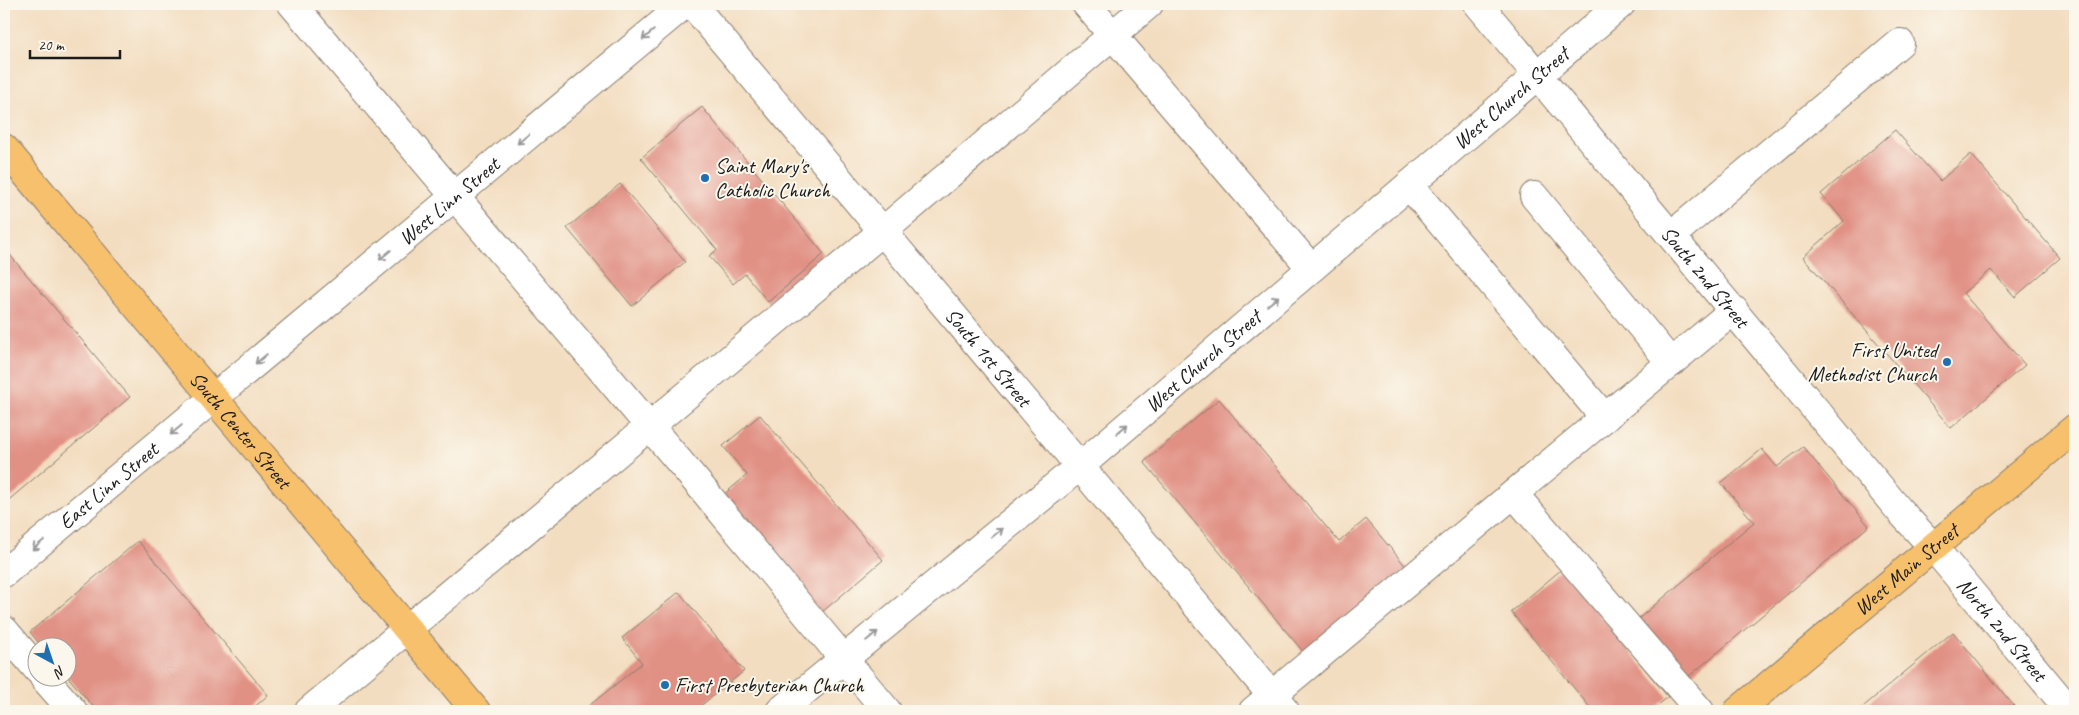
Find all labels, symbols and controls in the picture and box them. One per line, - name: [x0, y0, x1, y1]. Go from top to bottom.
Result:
- scale bar: [30, 28, 120, 60]
- one-way arrow: [641, 29, 654, 40]
- text: 20 m: [38, 36, 65, 55]
- street label: West Church Street: [1448, 39, 1577, 155]
- one-way arrow: [517, 133, 530, 144]
- street label: West Linn Street: [393, 150, 506, 251]
- place label: Saint Mary's Catholic Church: [715, 153, 831, 203]
- marker: Saint Mary's Catholic Church: [699, 172, 711, 184]
- street label: South 2nd Street: [1655, 221, 1756, 335]
- one-way arrow: [379, 249, 392, 260]
- one-way arrow: [1266, 296, 1279, 307]
- street label: West Church Street: [1140, 302, 1269, 418]
- street label: South 1st Street: [939, 303, 1038, 413]
- place label: First United Methodist Church: [1808, 337, 1940, 387]
- one-way arrow: [254, 353, 267, 365]
- marker: First United Methodist Church: [1941, 356, 1953, 368]
- street label: South Center Street: [184, 366, 298, 495]
- one-way arrow: [170, 424, 183, 435]
- one-way arrow: [1116, 424, 1129, 435]
- street label: East Linn Street: [53, 435, 165, 535]
- street label: West Main Street: [1849, 516, 1966, 621]
- one-way arrow: [991, 528, 1004, 539]
- one-way arrow: [31, 540, 44, 551]
- street label: North 2nd Street: [1951, 572, 2054, 688]
- one-way arrow: [865, 630, 878, 642]
- north arrow: [28, 638, 78, 688]
- text: N: [49, 662, 69, 682]
- place label: First Presbyterian Church: [675, 672, 865, 698]
- marker: First Presbyterian Church: [659, 679, 671, 691]

